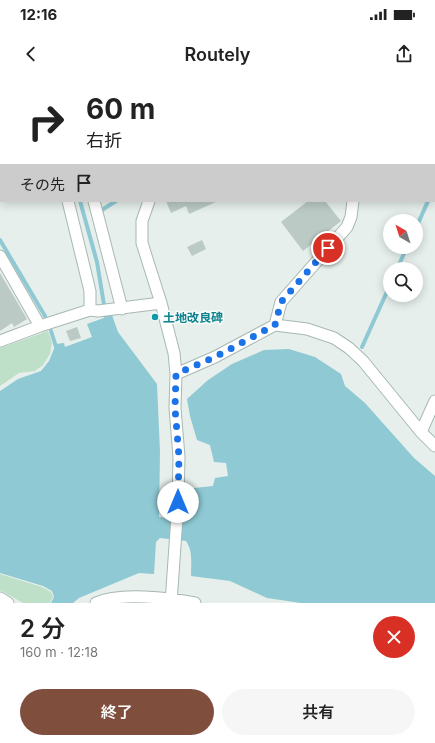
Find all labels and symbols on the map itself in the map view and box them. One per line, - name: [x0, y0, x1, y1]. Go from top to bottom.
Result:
- north arrow: [383, 214, 423, 254]
- pin: [311, 231, 345, 265]
- place label: 土地改良碑: [163, 310, 223, 325]
- marker: 土地改良碑: [150, 312, 160, 322]
- position arrow: [157, 481, 199, 523]

